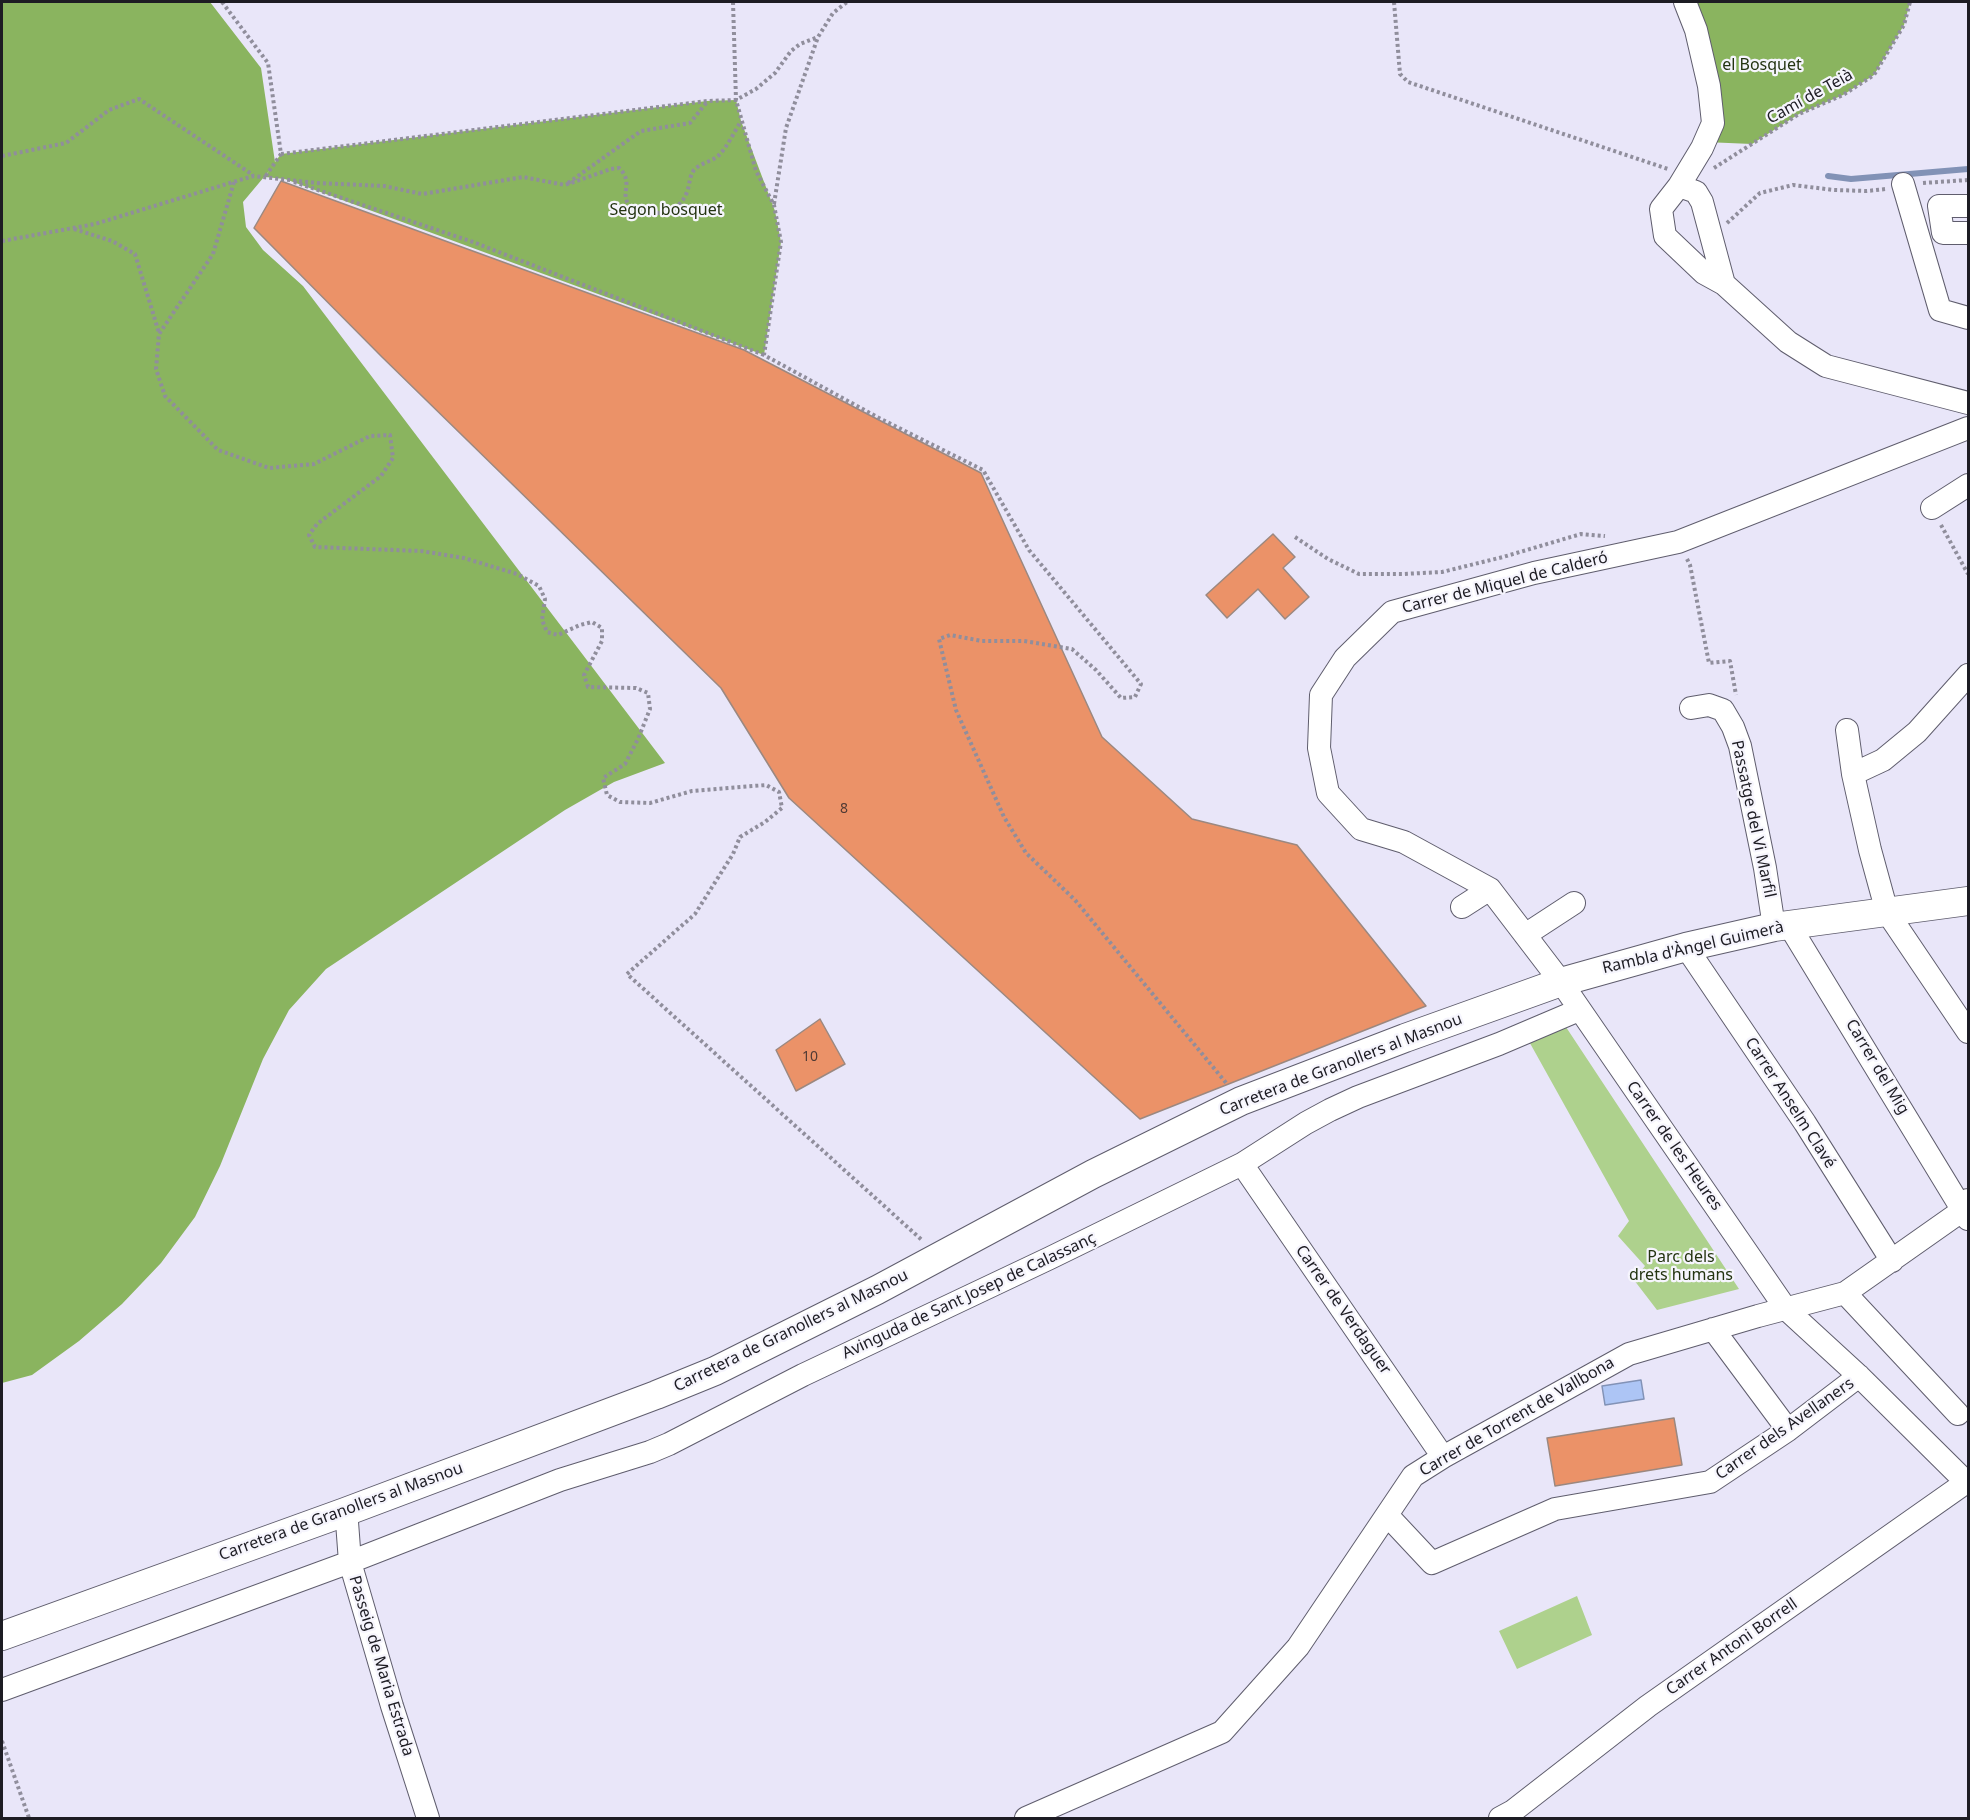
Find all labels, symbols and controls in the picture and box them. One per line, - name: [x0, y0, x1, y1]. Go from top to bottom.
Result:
- park label: el Bosquet: [1722, 55, 1802, 75]
- street label: Camí de Teià: [1764, 66, 1856, 128]
- park label: Segon bosquet: [609, 200, 723, 220]
- street label: Carrer de Miquel de Calderó: [1400, 548, 1610, 618]
- street label: Passatge del Vi Marfil: [1727, 738, 1779, 900]
- house number: 8: [840, 801, 848, 817]
- street label: Rambla d'Àngel Guimerà: [1600, 918, 1786, 978]
- street label: Carretera de Granollers al Masnou: [1217, 1010, 1465, 1120]
- street label: Carrer del Mig: [1841, 1016, 1913, 1118]
- street label: Carrer Anselm Clavé: [1741, 1034, 1839, 1172]
- house number: 10: [802, 1049, 818, 1065]
- street label: Carrer de les Heures: [1622, 1078, 1726, 1214]
- street label: Avinguda de Sant Josep de Calassanç: [839, 1229, 1099, 1363]
- street label: Carrer de Verdaguer: [1291, 1242, 1395, 1378]
- park label: Parc dels drets humans: [1629, 1247, 1733, 1285]
- street label: Carretera de Granollers al Masnou: [671, 1266, 911, 1396]
- street label: Carrer de Torrent de Vallbona: [1416, 1353, 1618, 1481]
- street label: Carrer dels Avellaners: [1712, 1374, 1858, 1484]
- street label: Carretera de Granollers al Masnou: [216, 1459, 466, 1565]
- street label: Passeig de Maria Estrada: [344, 1573, 418, 1759]
- street label: Carrer Antoni Borrell: [1663, 1594, 1801, 1700]

